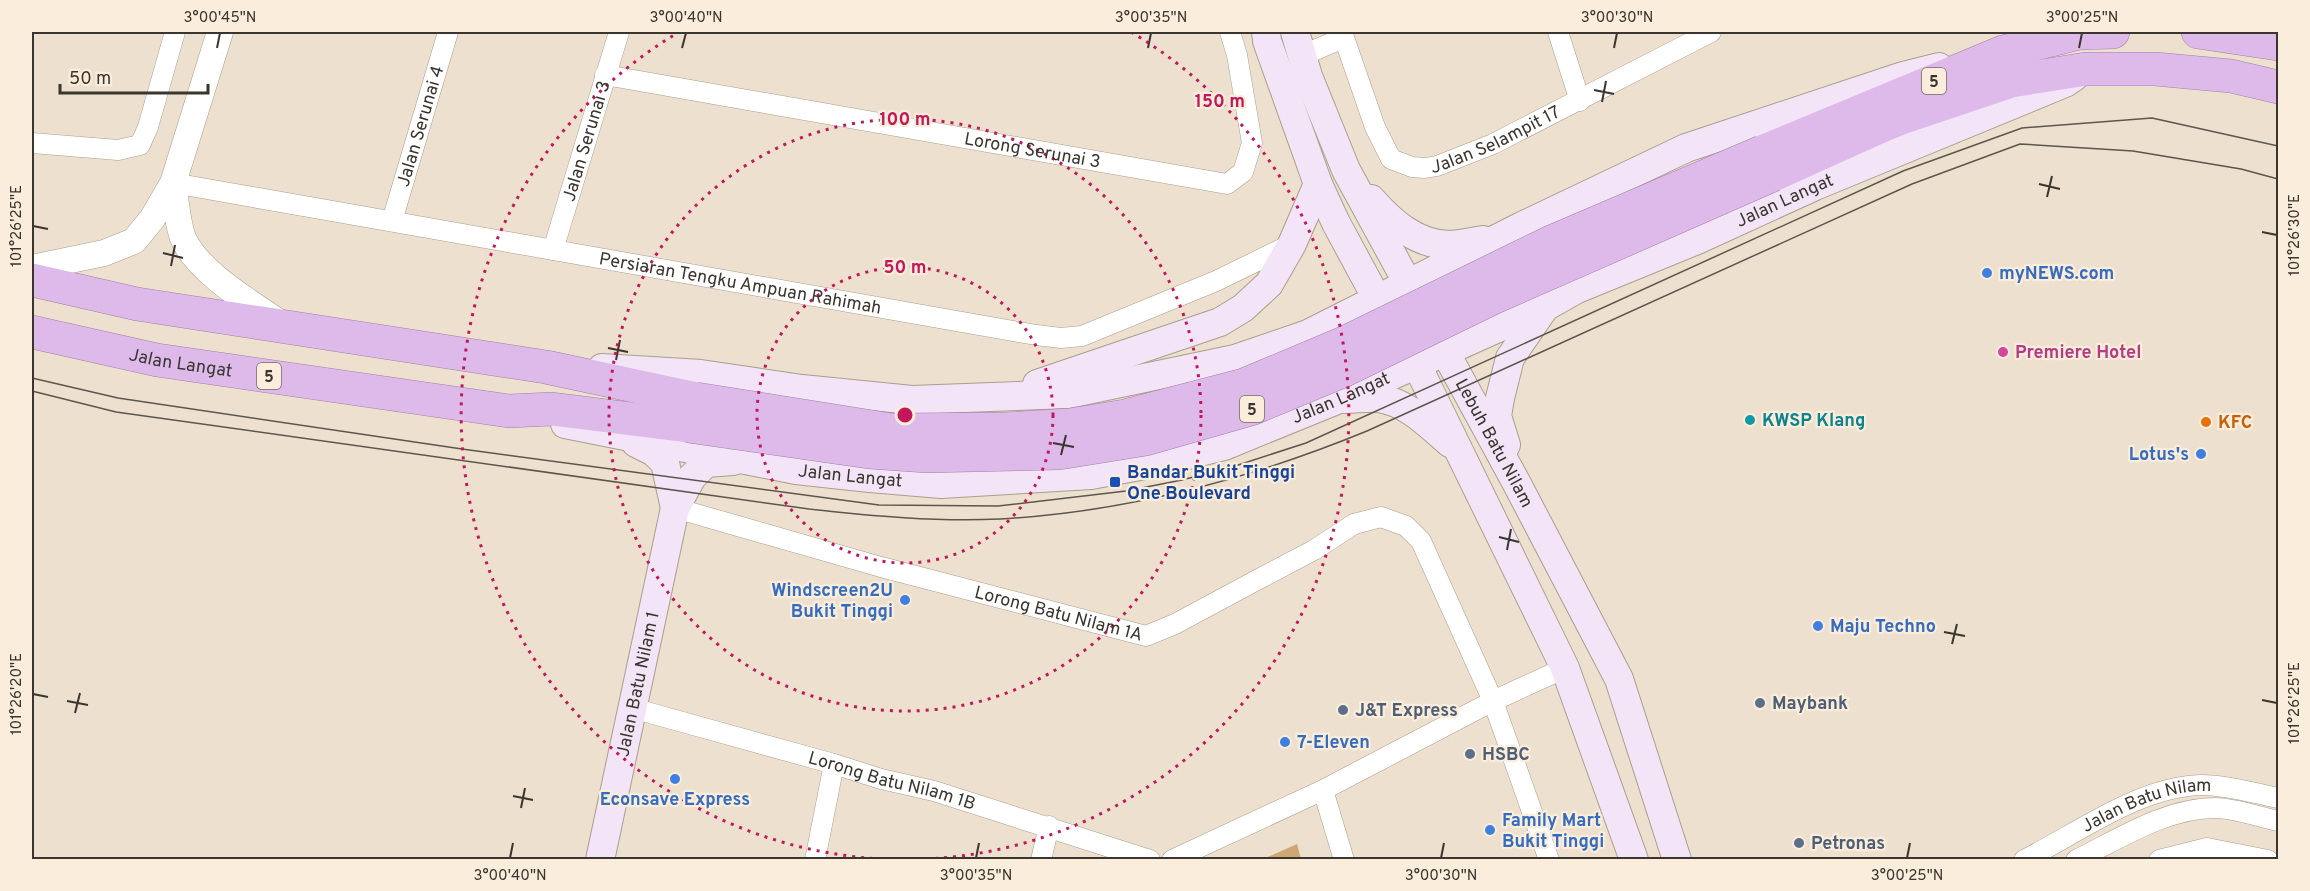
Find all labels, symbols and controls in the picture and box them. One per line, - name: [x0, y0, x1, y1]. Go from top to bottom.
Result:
- text: 3°00'45"N: [184, 9, 256, 28]
- text: 3°00'40"N: [649, 9, 723, 28]
- text: 3°00'35"N: [1115, 9, 1187, 28]
- text: 3°00'30"N: [1581, 9, 1653, 28]
- text: 3°00'25"N: [2046, 9, 2118, 28]
- scale bar: [60, 57, 208, 95]
- street label: Jalan Serunai 4: [393, 63, 450, 190]
- text: 50 m: [69, 68, 111, 91]
- road number: 5: [1922, 68, 1946, 94]
- street label: Jalan Serunai 3: [558, 78, 617, 204]
- text: 150 m: [1195, 91, 1245, 114]
- street label: Jalan Selampit 17: [1429, 101, 1565, 180]
- text: 100 m: [879, 109, 931, 132]
- street label: Lorong Serunai 3: [962, 128, 1102, 175]
- street label: Jalan Langat: [1733, 170, 1837, 234]
- text: 101°26'25"E: [8, 185, 27, 267]
- text: 101°26'30"E: [2286, 194, 2305, 276]
- street label: Persiaran Tengku Ampuan Rahimah: [597, 248, 883, 321]
- text: 50 m: [883, 257, 927, 280]
- place label: myNEWS.com: [1999, 263, 2114, 286]
- marker: myNEWS.com: [1980, 266, 1994, 280]
- place label: Premiere Hotel: [2015, 342, 2141, 365]
- street label: Jalan Langat: [126, 344, 234, 384]
- marker: Premiere Hotel: [1996, 345, 2010, 359]
- road number: 5: [257, 363, 281, 389]
- street label: Jalan Langat: [1289, 368, 1394, 430]
- street label: Lebuh Batu Nilam: [1449, 375, 1537, 512]
- road number: 5: [1240, 396, 1264, 422]
- centre of rings: [895, 405, 915, 425]
- place label: KWSP Klang: [1762, 410, 1865, 433]
- place label: KFC: [2218, 412, 2252, 435]
- marker: KWSP Klang: [1743, 413, 1757, 427]
- marker: KFC: [2199, 415, 2213, 429]
- place label: Lotus's: [2129, 444, 2189, 467]
- marker: Lotus's: [2194, 447, 2208, 461]
- street label: Jalan Langat: [797, 460, 903, 494]
- place label: Bandar Bukit Tinggi One Boulevard: [1127, 462, 1295, 506]
- marker: Bandar Bukit Tinggi One Boulevard: [1108, 475, 1122, 489]
- place label: Windscreen2U Bukit Tinggi: [771, 580, 893, 624]
- street label: Lorong Batu Nilam 1A: [972, 582, 1145, 648]
- marker: Windscreen2U Bukit Tinggi: [898, 593, 912, 607]
- street label: Jalan Batu Nilam 1: [612, 610, 666, 759]
- place label: Maju Techno: [1830, 616, 1936, 639]
- marker: Maju Techno: [1811, 619, 1825, 633]
- text: 101°26'20"E: [8, 653, 27, 735]
- text: 101°26'25"E: [2286, 662, 2305, 744]
- place label: Maybank: [1772, 693, 1848, 716]
- marker: Maybank: [1753, 696, 1767, 710]
- place label: J&T Express: [1355, 700, 1458, 723]
- marker: J&T Express: [1336, 703, 1350, 717]
- place label: 7-Eleven: [1297, 732, 1370, 755]
- marker: 7-Eleven: [1278, 735, 1292, 749]
- place label: HSBC: [1482, 744, 1530, 767]
- street label: Lorong Batu Nilam 1B: [805, 747, 978, 817]
- marker: HSBC: [1463, 747, 1477, 761]
- marker: Econsave Express: [668, 772, 682, 786]
- street label: Jalan Batu Nilam: [2078, 775, 2212, 839]
- place label: Econsave Express: [600, 789, 750, 812]
- place label: Family Mart Bukit Tinggi: [1502, 810, 1604, 854]
- marker: Family Mart Bukit Tinggi: [1483, 823, 1497, 837]
- place label: Petronas: [1811, 833, 1885, 856]
- marker: Petronas: [1792, 836, 1806, 850]
- text: 3°00'40"N: [473, 867, 547, 886]
- text: 3°00'35"N: [940, 867, 1012, 886]
- text: 3°00'30"N: [1405, 867, 1477, 886]
- text: 3°00'25"N: [1871, 867, 1943, 886]

